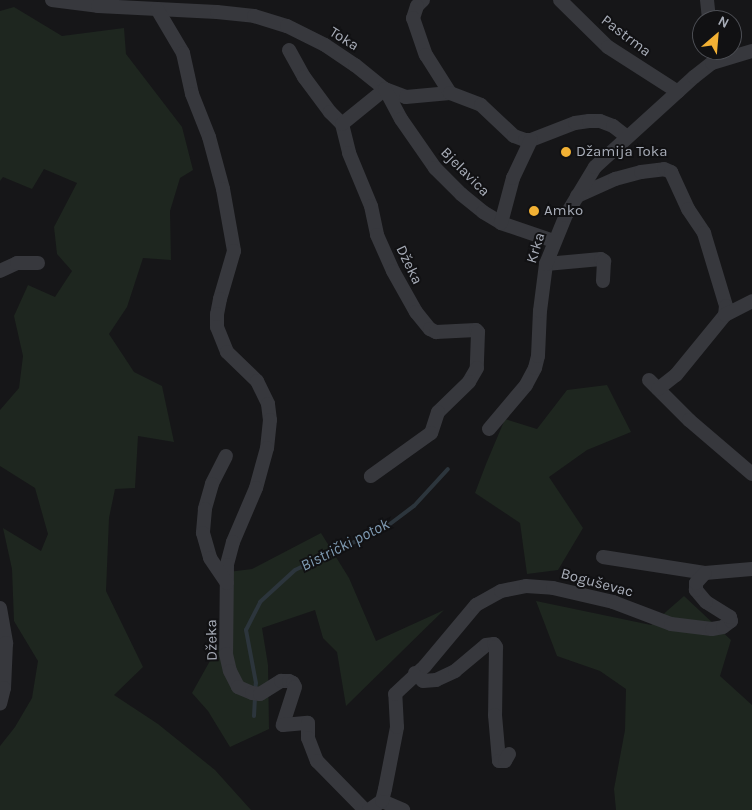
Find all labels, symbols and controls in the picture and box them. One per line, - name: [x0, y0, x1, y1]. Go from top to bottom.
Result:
- north arrow: [692, 10, 742, 60]
- street label: Pastrma: [598, 11, 654, 61]
- text: N: [715, 12, 732, 32]
- street label: Toka: [326, 23, 362, 55]
- place label: Džamija Toka: [576, 143, 668, 161]
- street label: Bjelavica: [437, 144, 493, 200]
- marker: Džamija Toka: [560, 146, 572, 158]
- place label: Amko: [544, 202, 583, 220]
- marker: Amko: [528, 205, 540, 217]
- street label: Krka: [523, 230, 549, 266]
- street label: Džeka: [392, 242, 426, 288]
- water label: Bistrički potok: [297, 514, 393, 576]
- street label: Boguševac: [559, 565, 635, 601]
- street label: Džeka: [203, 619, 221, 661]

